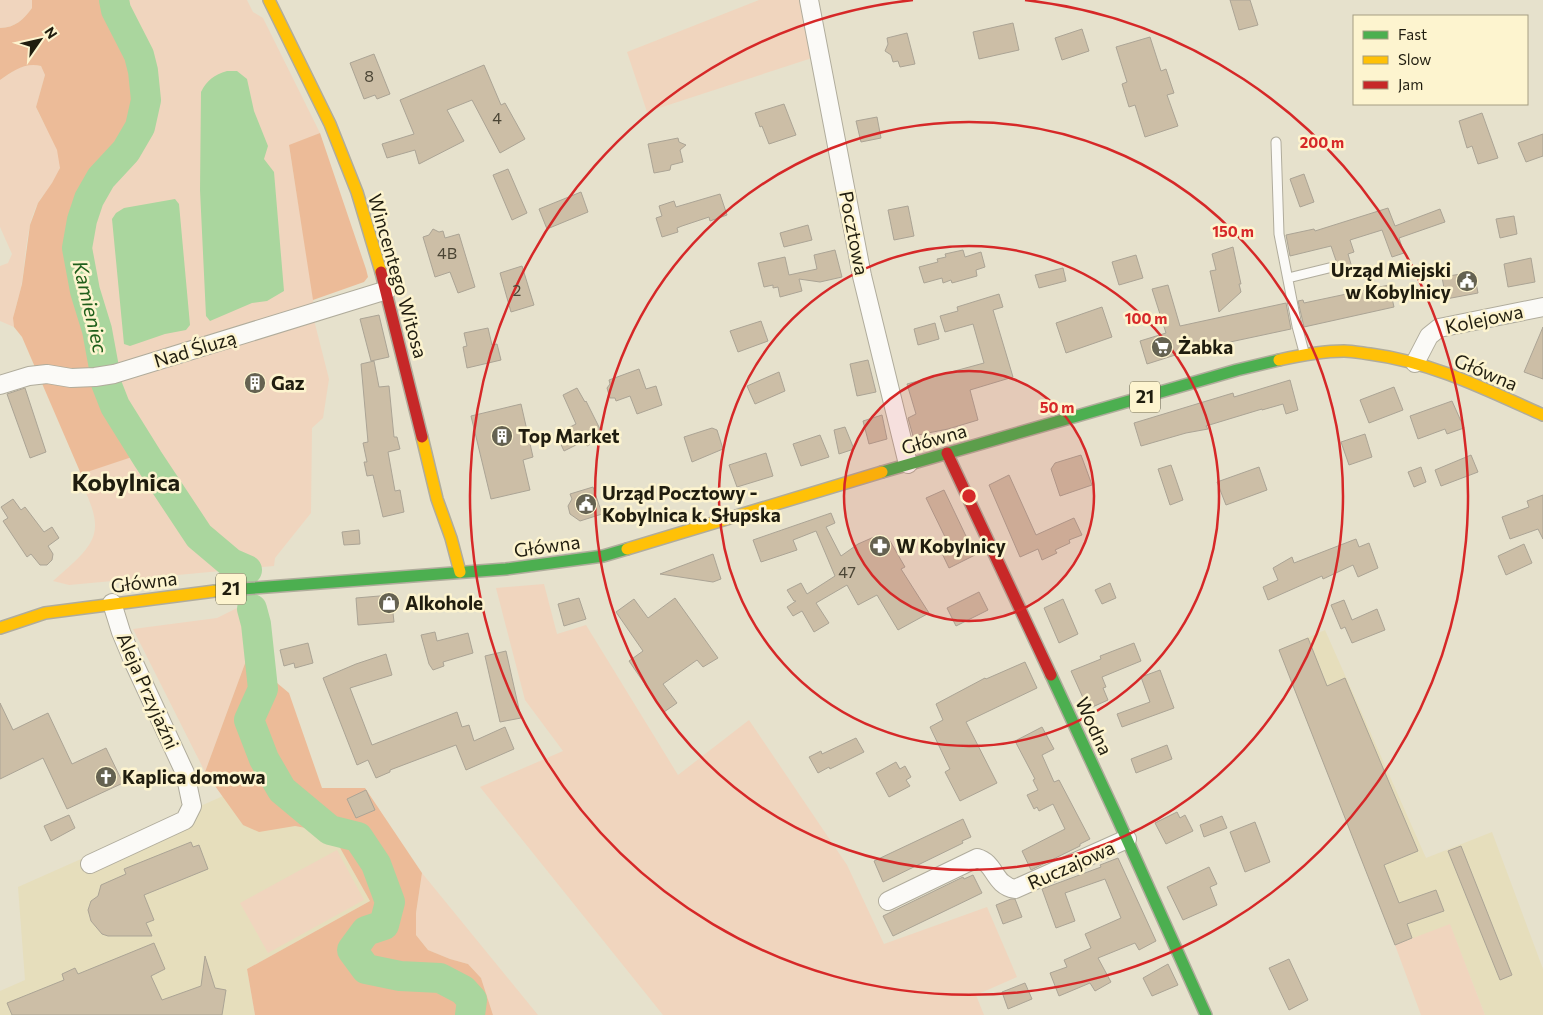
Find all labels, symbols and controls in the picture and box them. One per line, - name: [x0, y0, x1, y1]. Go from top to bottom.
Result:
- north arrow: [15, 15, 65, 65]
- legend: [1353, 15, 1528, 105]
- text: N: [41, 23, 61, 42]
- text: Fast: [1398, 25, 1427, 43]
- text: Slow: [1398, 50, 1431, 68]
- house number: 8: [364, 66, 374, 85]
- text: Jam: [1398, 75, 1423, 93]
- house number: 4: [492, 108, 502, 127]
- text: 200 m: [1300, 133, 1344, 151]
- street label: Pocztowa: [835, 189, 874, 277]
- street label: Wincentego Witosa: [364, 191, 433, 361]
- text: 150 m: [1212, 222, 1254, 240]
- house number: 4B: [437, 243, 457, 262]
- water label: Kamieniec: [69, 258, 113, 355]
- place label: Urząd Miejski w Kobylnicy: [1331, 258, 1452, 303]
- public building icon: Urząd Miejski w Kobylnicy: [1455, 269, 1479, 293]
- house number: 2: [513, 280, 522, 299]
- street label: Kolejowa: [1443, 299, 1525, 338]
- text: 100 m: [1125, 309, 1167, 327]
- street label: Nad Śluzą: [151, 324, 239, 372]
- supermarket icon: Żabka: [1150, 335, 1174, 359]
- place label: Żabka: [1178, 335, 1233, 358]
- street label: Główna: [1451, 348, 1521, 395]
- building icon: Gaz: [243, 371, 267, 395]
- place label: Gaz: [271, 371, 305, 394]
- road number: 21: [1130, 382, 1160, 412]
- text: 50 m: [1040, 398, 1074, 416]
- street label: Główna: [899, 418, 969, 459]
- building icon: Top Market: [490, 424, 514, 448]
- place label: Top Market: [518, 424, 619, 447]
- district label: Kobylnica: [72, 467, 180, 496]
- place label: Urząd Pocztowy - Kobylnica k. Słupska: [602, 481, 781, 526]
- centre of rings: [960, 487, 978, 505]
- public building icon: Urząd Pocztowy - Kobylnica k. Słupska: [574, 492, 598, 516]
- street label: Główna: [512, 529, 582, 562]
- pharmacy icon: W Kobylnicy: [868, 534, 892, 558]
- place label: W Kobylnicy: [896, 534, 1006, 557]
- house number: 47: [838, 562, 856, 581]
- street label: Główna: [109, 566, 178, 597]
- road number: 21: [216, 574, 246, 604]
- shop icon: Alkohole: [377, 591, 401, 615]
- place label: Alkohole: [405, 591, 483, 614]
- street label: Aleja Przyjaźni: [112, 629, 184, 753]
- street label: Wodna: [1071, 693, 1118, 758]
- church icon: Kaplica domowa: [94, 765, 118, 789]
- place label: Kaplica domowa: [122, 765, 265, 788]
- street label: Ruczajowa: [1024, 835, 1118, 894]

